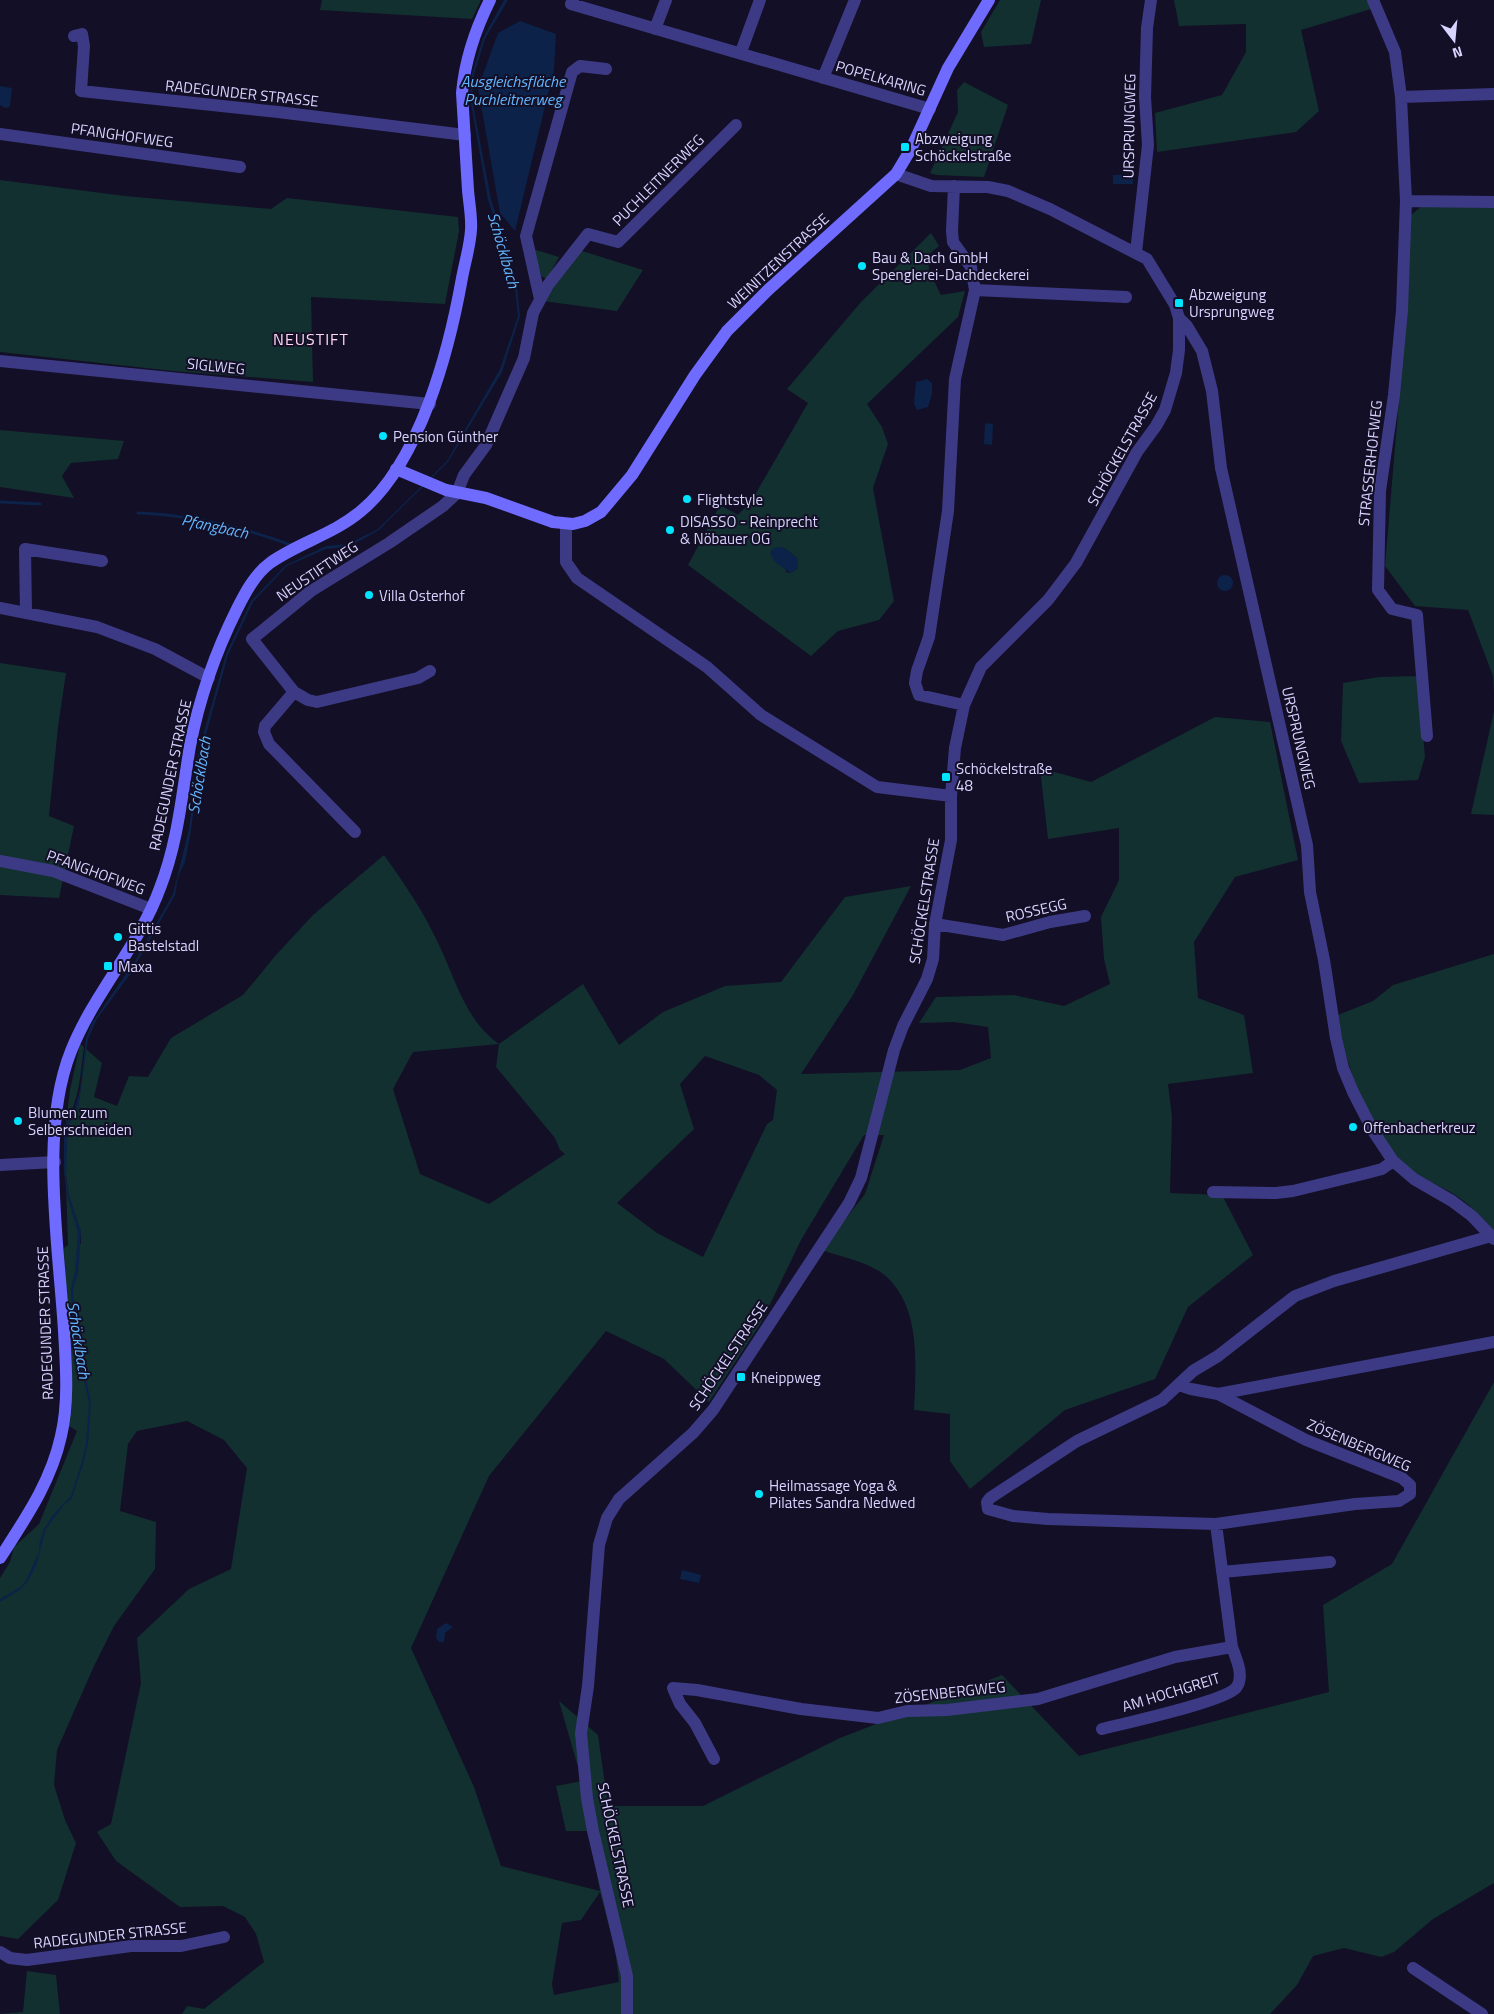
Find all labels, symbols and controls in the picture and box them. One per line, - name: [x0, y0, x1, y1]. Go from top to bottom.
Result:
- north arrow: [1429, 15, 1479, 65]
- text: N: [1450, 42, 1465, 64]
- street label: POPELKARING: [833, 54, 929, 102]
- water label: Ausgleichsfläche Puchleitnerweg: [461, 69, 567, 111]
- street label: URSPRUNGWEG: [1117, 73, 1141, 179]
- street label: RADEGUNDER STRASSE: [164, 74, 320, 112]
- street label: PFANGHOFWEG: [69, 116, 175, 154]
- place label: Abzweigung Schöckelstraße: [915, 127, 1011, 167]
- street label: PUCHLEITNERWEG: [607, 129, 709, 231]
- marker: Abzweigung Schöckelstraße: [899, 141, 911, 153]
- street label: WEINITZENSTRASSE: [722, 208, 834, 314]
- water label: Schöcklbach: [482, 209, 527, 292]
- place label: Bau & Dach GmbH Spenglerei-Dachdeckerei: [872, 246, 1029, 286]
- marker: Bau & Dach GmbH Spenglerei-Dachdeckerei: [856, 260, 868, 272]
- place label: Abzweigung Ursprungweg: [1189, 283, 1275, 323]
- marker: Abzweigung Ursprungweg: [1173, 297, 1185, 309]
- district label: NEUSTIFT: [273, 327, 349, 351]
- street label: SIGLWEG: [186, 352, 246, 380]
- street label: SCHÖCKELSTRASSE: [1081, 388, 1163, 510]
- street label: STRASSERHOFWEG: [1352, 399, 1388, 527]
- place label: Pension Günther: [393, 425, 498, 448]
- marker: Pension Günther: [377, 430, 389, 442]
- place label: Flightstyle: [697, 488, 763, 511]
- marker: Flightstyle: [681, 493, 693, 505]
- water label: Pfangbach: [180, 507, 251, 545]
- place label: DISASSO - Reinprecht & Nöbauer OG: [680, 510, 819, 550]
- marker: DISASSO - Reinprecht & Nöbauer OG: [664, 524, 676, 536]
- street label: NEUSTIFTWEG: [271, 535, 363, 607]
- place label: Villa Osterhof: [379, 584, 465, 607]
- marker: Villa Osterhof: [363, 589, 375, 601]
- street label: URSPRUNGWEG: [1276, 684, 1322, 792]
- street label: RADEGUNDER STRASSE: [143, 697, 197, 853]
- water label: Schöcklbach: [181, 734, 217, 815]
- place label: Schöckelstraße 48: [956, 757, 1052, 797]
- marker: Schöckelstraße 48: [940, 771, 952, 783]
- street label: SCHÖCKELSTRASSE: [903, 836, 945, 966]
- street label: PFANGHOFWEG: [44, 844, 148, 900]
- street label: ROSSEGG: [1003, 892, 1069, 928]
- place label: Gittis Bastelstadl: [128, 917, 199, 957]
- marker: Gittis Bastelstadl: [112, 931, 124, 943]
- place label: Maxa: [118, 955, 153, 978]
- marker: Maxa: [102, 960, 114, 972]
- place label: Blumen zum Selberschneiden: [28, 1101, 132, 1141]
- marker: Blumen zum Selberschneiden: [12, 1115, 24, 1127]
- place label: Offenbacherkreuz: [1363, 1116, 1476, 1139]
- marker: Offenbacherkreuz: [1347, 1121, 1359, 1133]
- street label: RADEGUNDER STRASSE: [31, 1246, 59, 1400]
- street label: SCHÖCKELSTRASSE: [683, 1297, 773, 1415]
- water label: Schöcklbach: [61, 1300, 97, 1381]
- place label: Kneippweg: [751, 1366, 821, 1389]
- marker: Kneippweg: [735, 1371, 747, 1383]
- street label: ZÖSENBERGWEG: [1303, 1413, 1415, 1477]
- place label: Heilmassage Yoga & Pilates Sandra Nedwed: [769, 1474, 915, 1514]
- marker: Heilmassage Yoga & Pilates Sandra Nedwed: [753, 1488, 765, 1500]
- street label: AM HOCHGREIT: [1119, 1666, 1223, 1718]
- street label: ZÖSENBERGWEG: [894, 1675, 1006, 1709]
- street label: SCHÖCKELSTRASSE: [592, 1780, 640, 1910]
- street label: RADEGUNDER STRASSE: [32, 1916, 188, 1954]

